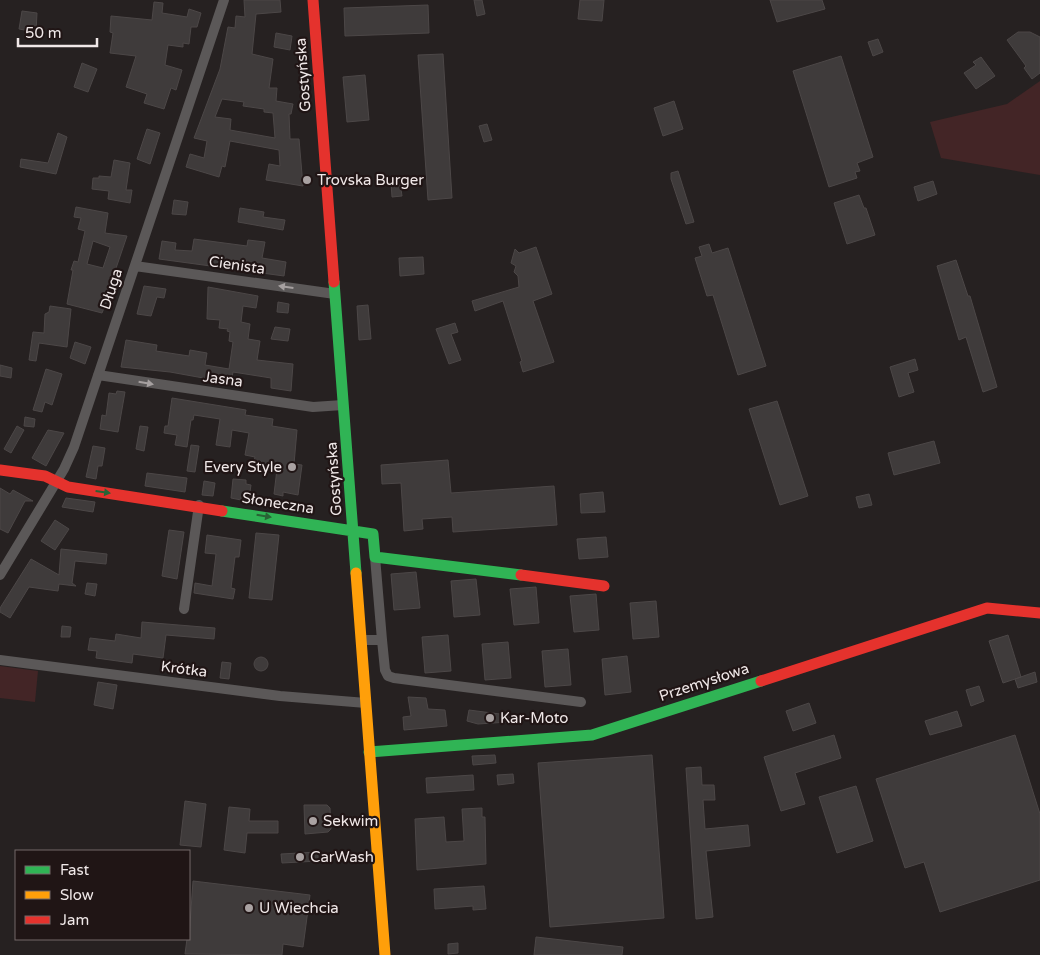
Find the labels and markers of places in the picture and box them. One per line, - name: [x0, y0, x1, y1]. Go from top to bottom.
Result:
- place label: Trovska Burger: [317, 171, 424, 189]
- marker: Trovska Burger: [301, 174, 313, 186]
- place label: Every Style: [204, 458, 282, 476]
- marker: Every Style: [286, 461, 298, 473]
- place label: Kar-Moto: [500, 709, 568, 727]
- marker: Kar-Moto: [484, 712, 496, 724]
- place label: Sekwim: [323, 812, 378, 830]
- marker: Sekwim: [307, 815, 319, 827]
- place label: CarWash: [310, 848, 374, 866]
- marker: CarWash: [294, 851, 306, 863]
- place label: U Wiechcia: [259, 899, 339, 917]
- marker: U Wiechcia: [243, 902, 255, 914]

